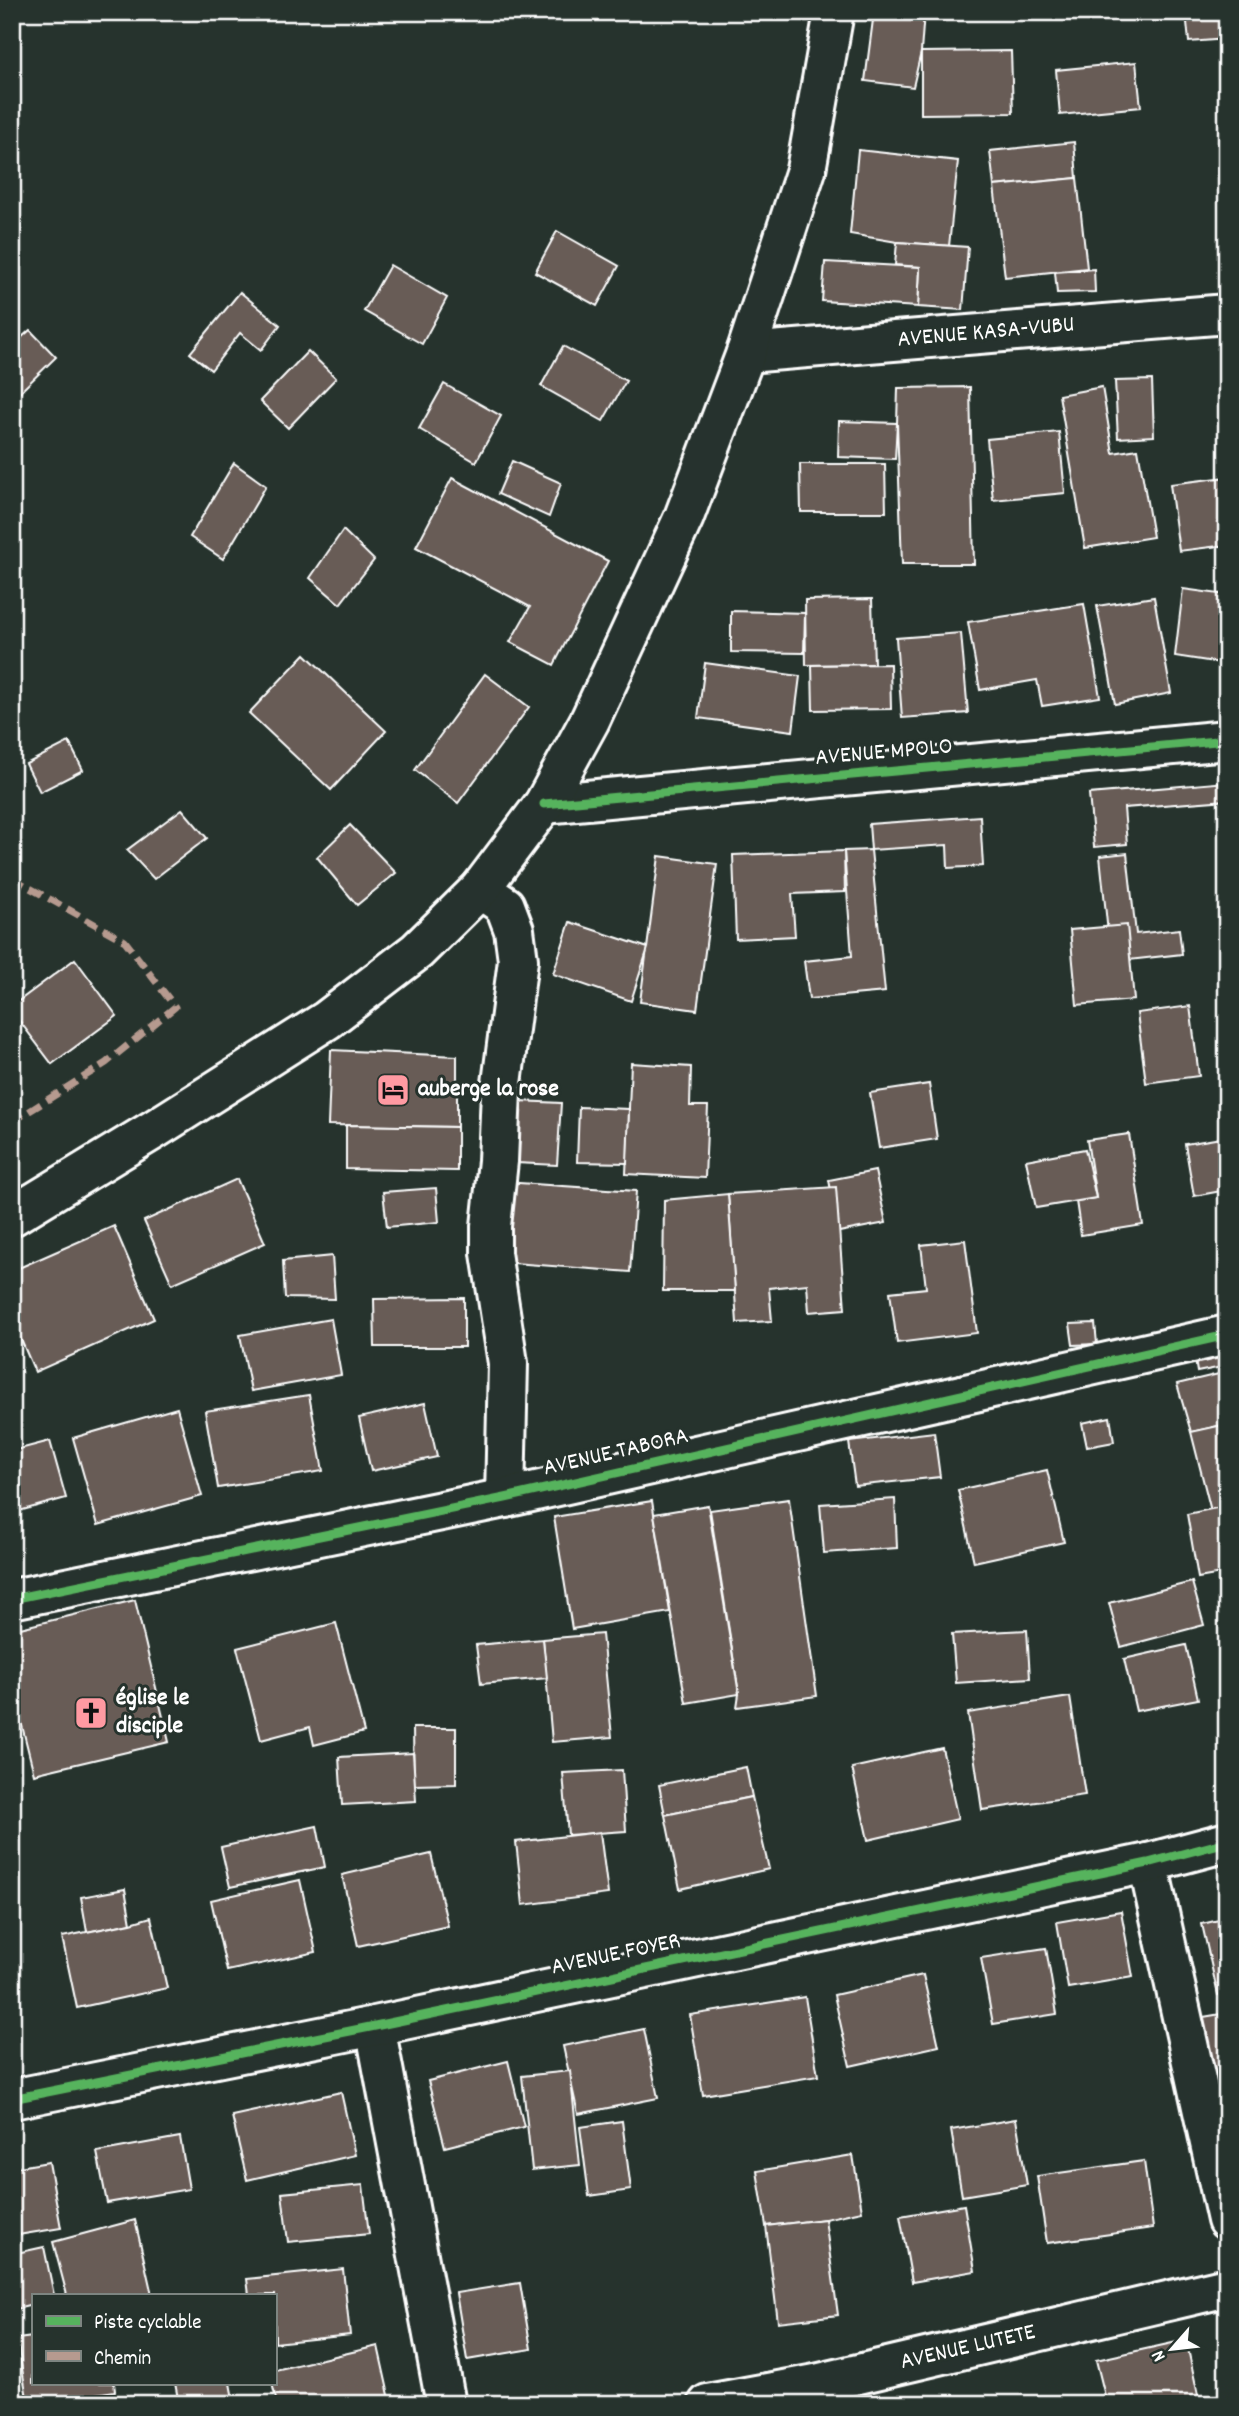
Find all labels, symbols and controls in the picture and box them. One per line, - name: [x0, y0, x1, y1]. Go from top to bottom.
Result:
- street label: AVENUE KASA-VUBU: [896, 308, 1076, 358]
- street label: AVENUE MPOLO: [814, 730, 954, 776]
- hotel icon: auberge la rose: [374, 1071, 412, 1109]
- place label: auberge la rose: [418, 1073, 559, 1107]
- street label: AVENUE TABORA: [540, 1420, 692, 1486]
- place label: église le disciple: [116, 1682, 190, 1744]
- church icon: église le disciple: [72, 1694, 110, 1732]
- street label: AVENUE FOYER: [548, 1925, 684, 1985]
- legend: [32, 2294, 276, 2384]
- text: Piste cyclable: [94, 2309, 202, 2339]
- north arrow: [1138, 2314, 1208, 2384]
- street label: AVENUE LUTETE: [897, 2316, 1039, 2380]
- text: Chemin: [94, 2345, 151, 2375]
- text: N: [1146, 2345, 1174, 2366]

